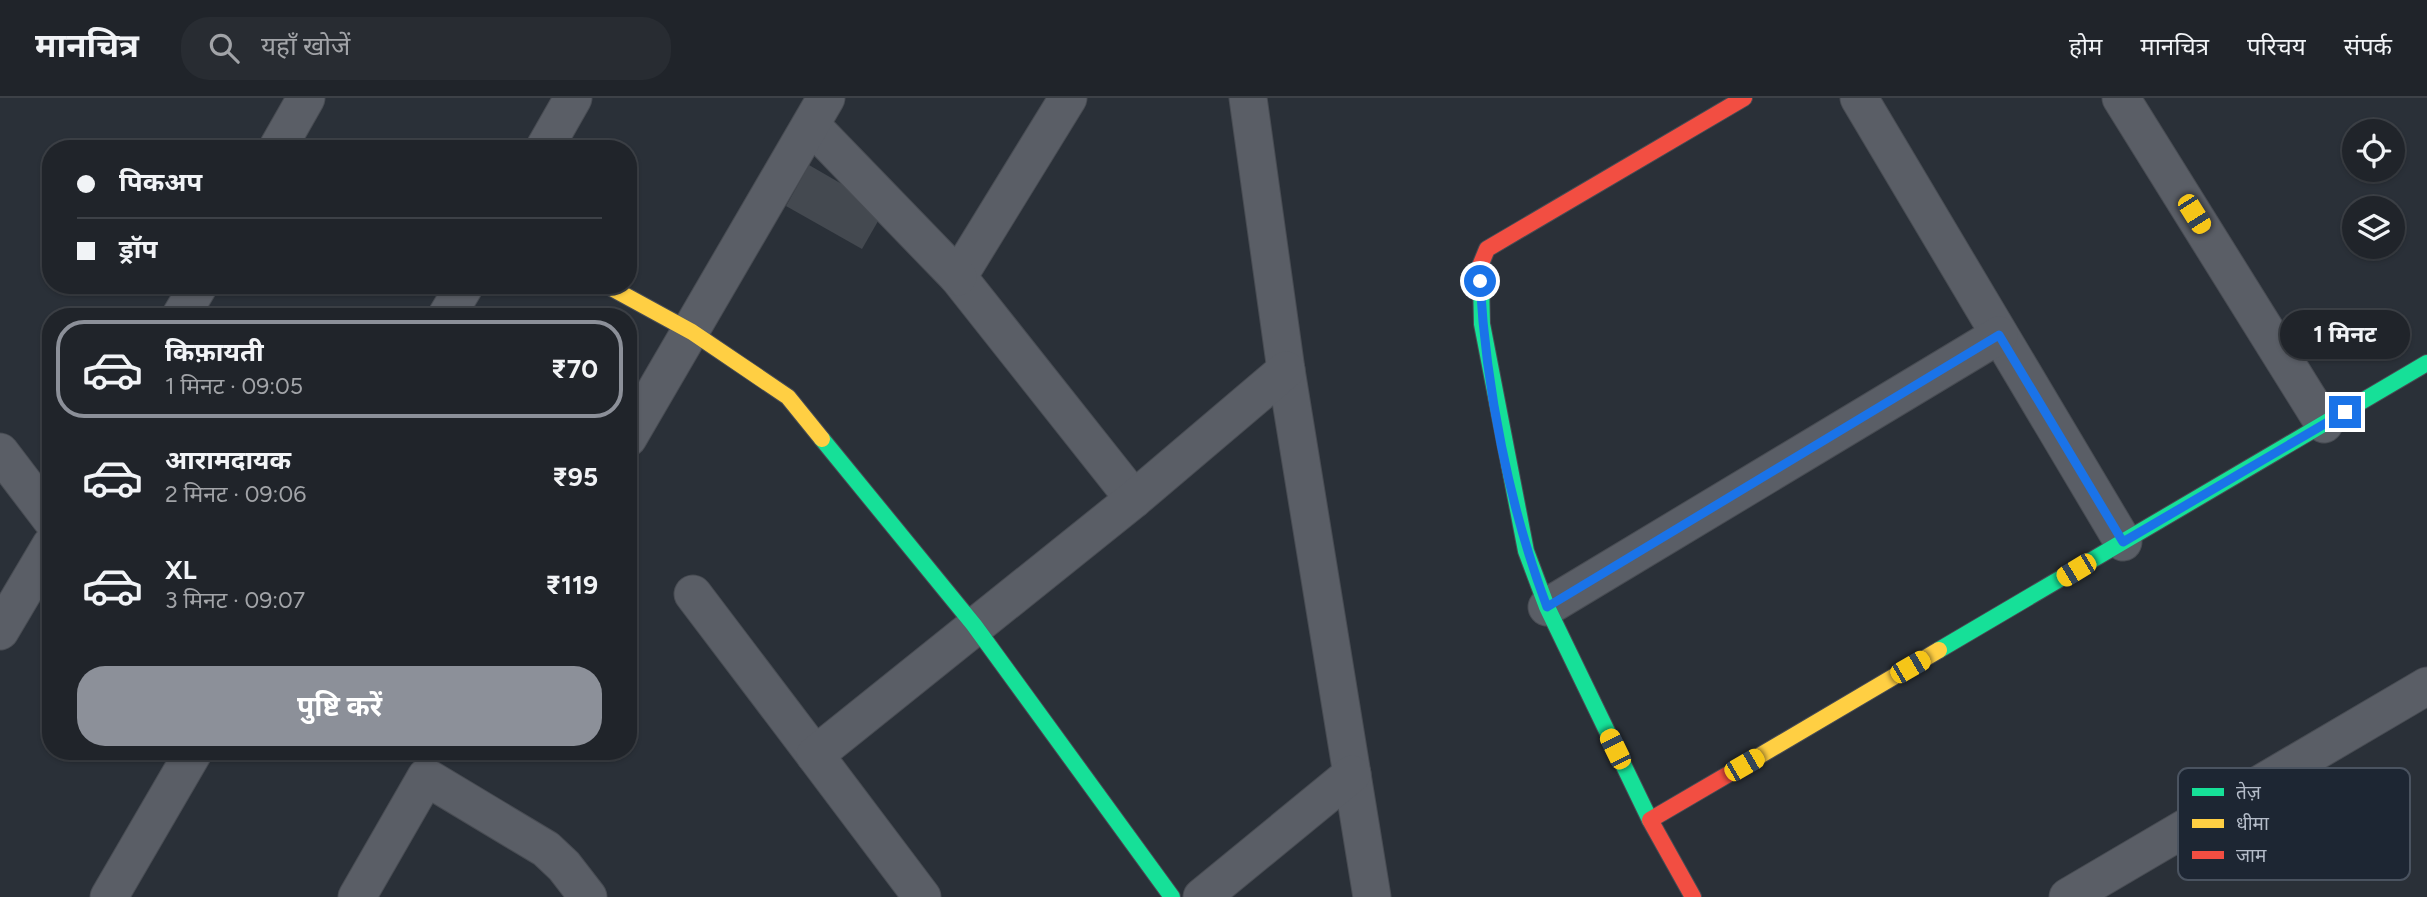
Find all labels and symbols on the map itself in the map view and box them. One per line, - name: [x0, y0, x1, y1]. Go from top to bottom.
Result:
- car: [2174, 191, 2215, 237]
- route start: [1464, 265, 1496, 297]
- callout: 1 मिनट: [2280, 310, 2410, 360]
- route end: [2329, 396, 2361, 428]
- car: [2053, 550, 2100, 590]
- car: [1887, 647, 1934, 687]
- car: [1597, 726, 1634, 772]
- car: [1721, 745, 1768, 785]
- legend: [2178, 768, 2410, 880]
- text: तेज़: [2236, 781, 2262, 804]
- text: धीमा: [2236, 812, 2270, 835]
- text: जाम: [2236, 844, 2267, 867]

